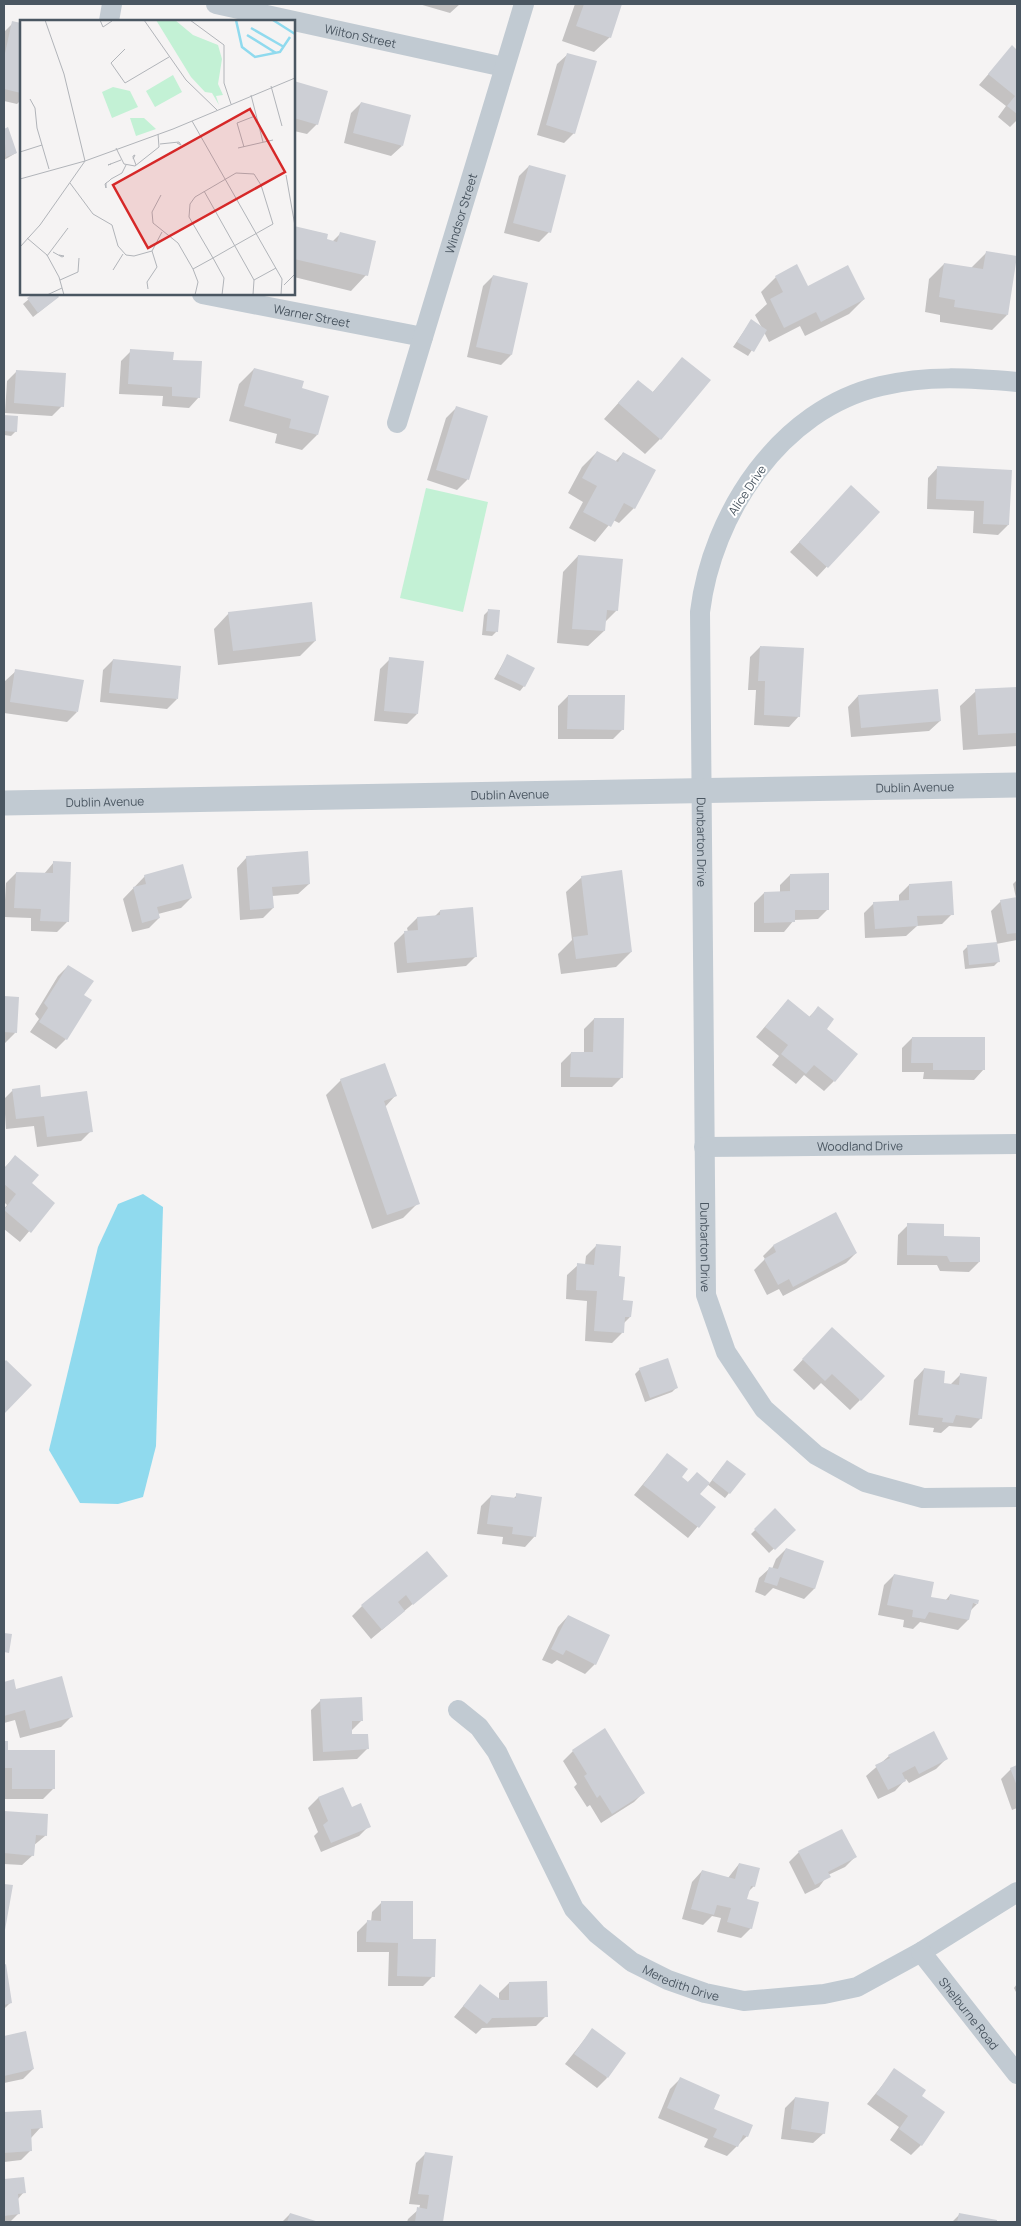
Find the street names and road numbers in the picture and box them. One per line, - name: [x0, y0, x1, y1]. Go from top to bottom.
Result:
- street label: Wilton Street: [323, 20, 398, 52]
- street label: Windsor Street: [440, 171, 481, 256]
- street label: Warner Street: [272, 300, 352, 331]
- street label: Alice Drive: [724, 462, 770, 518]
- street label: Dublin Avenue: [875, 778, 954, 796]
- street label: Dublin Avenue: [470, 785, 549, 803]
- street label: Dublin Avenue: [66, 792, 144, 810]
- street label: Dunbarton Drive: [693, 797, 711, 887]
- street label: Woodland Drive: [817, 1137, 903, 1154]
- street label: Dunbarton Drive: [697, 1202, 714, 1292]
- street label: Meredith Drive: [640, 1960, 721, 2004]
- street label: Shelburne Road: [935, 1973, 1003, 2053]

